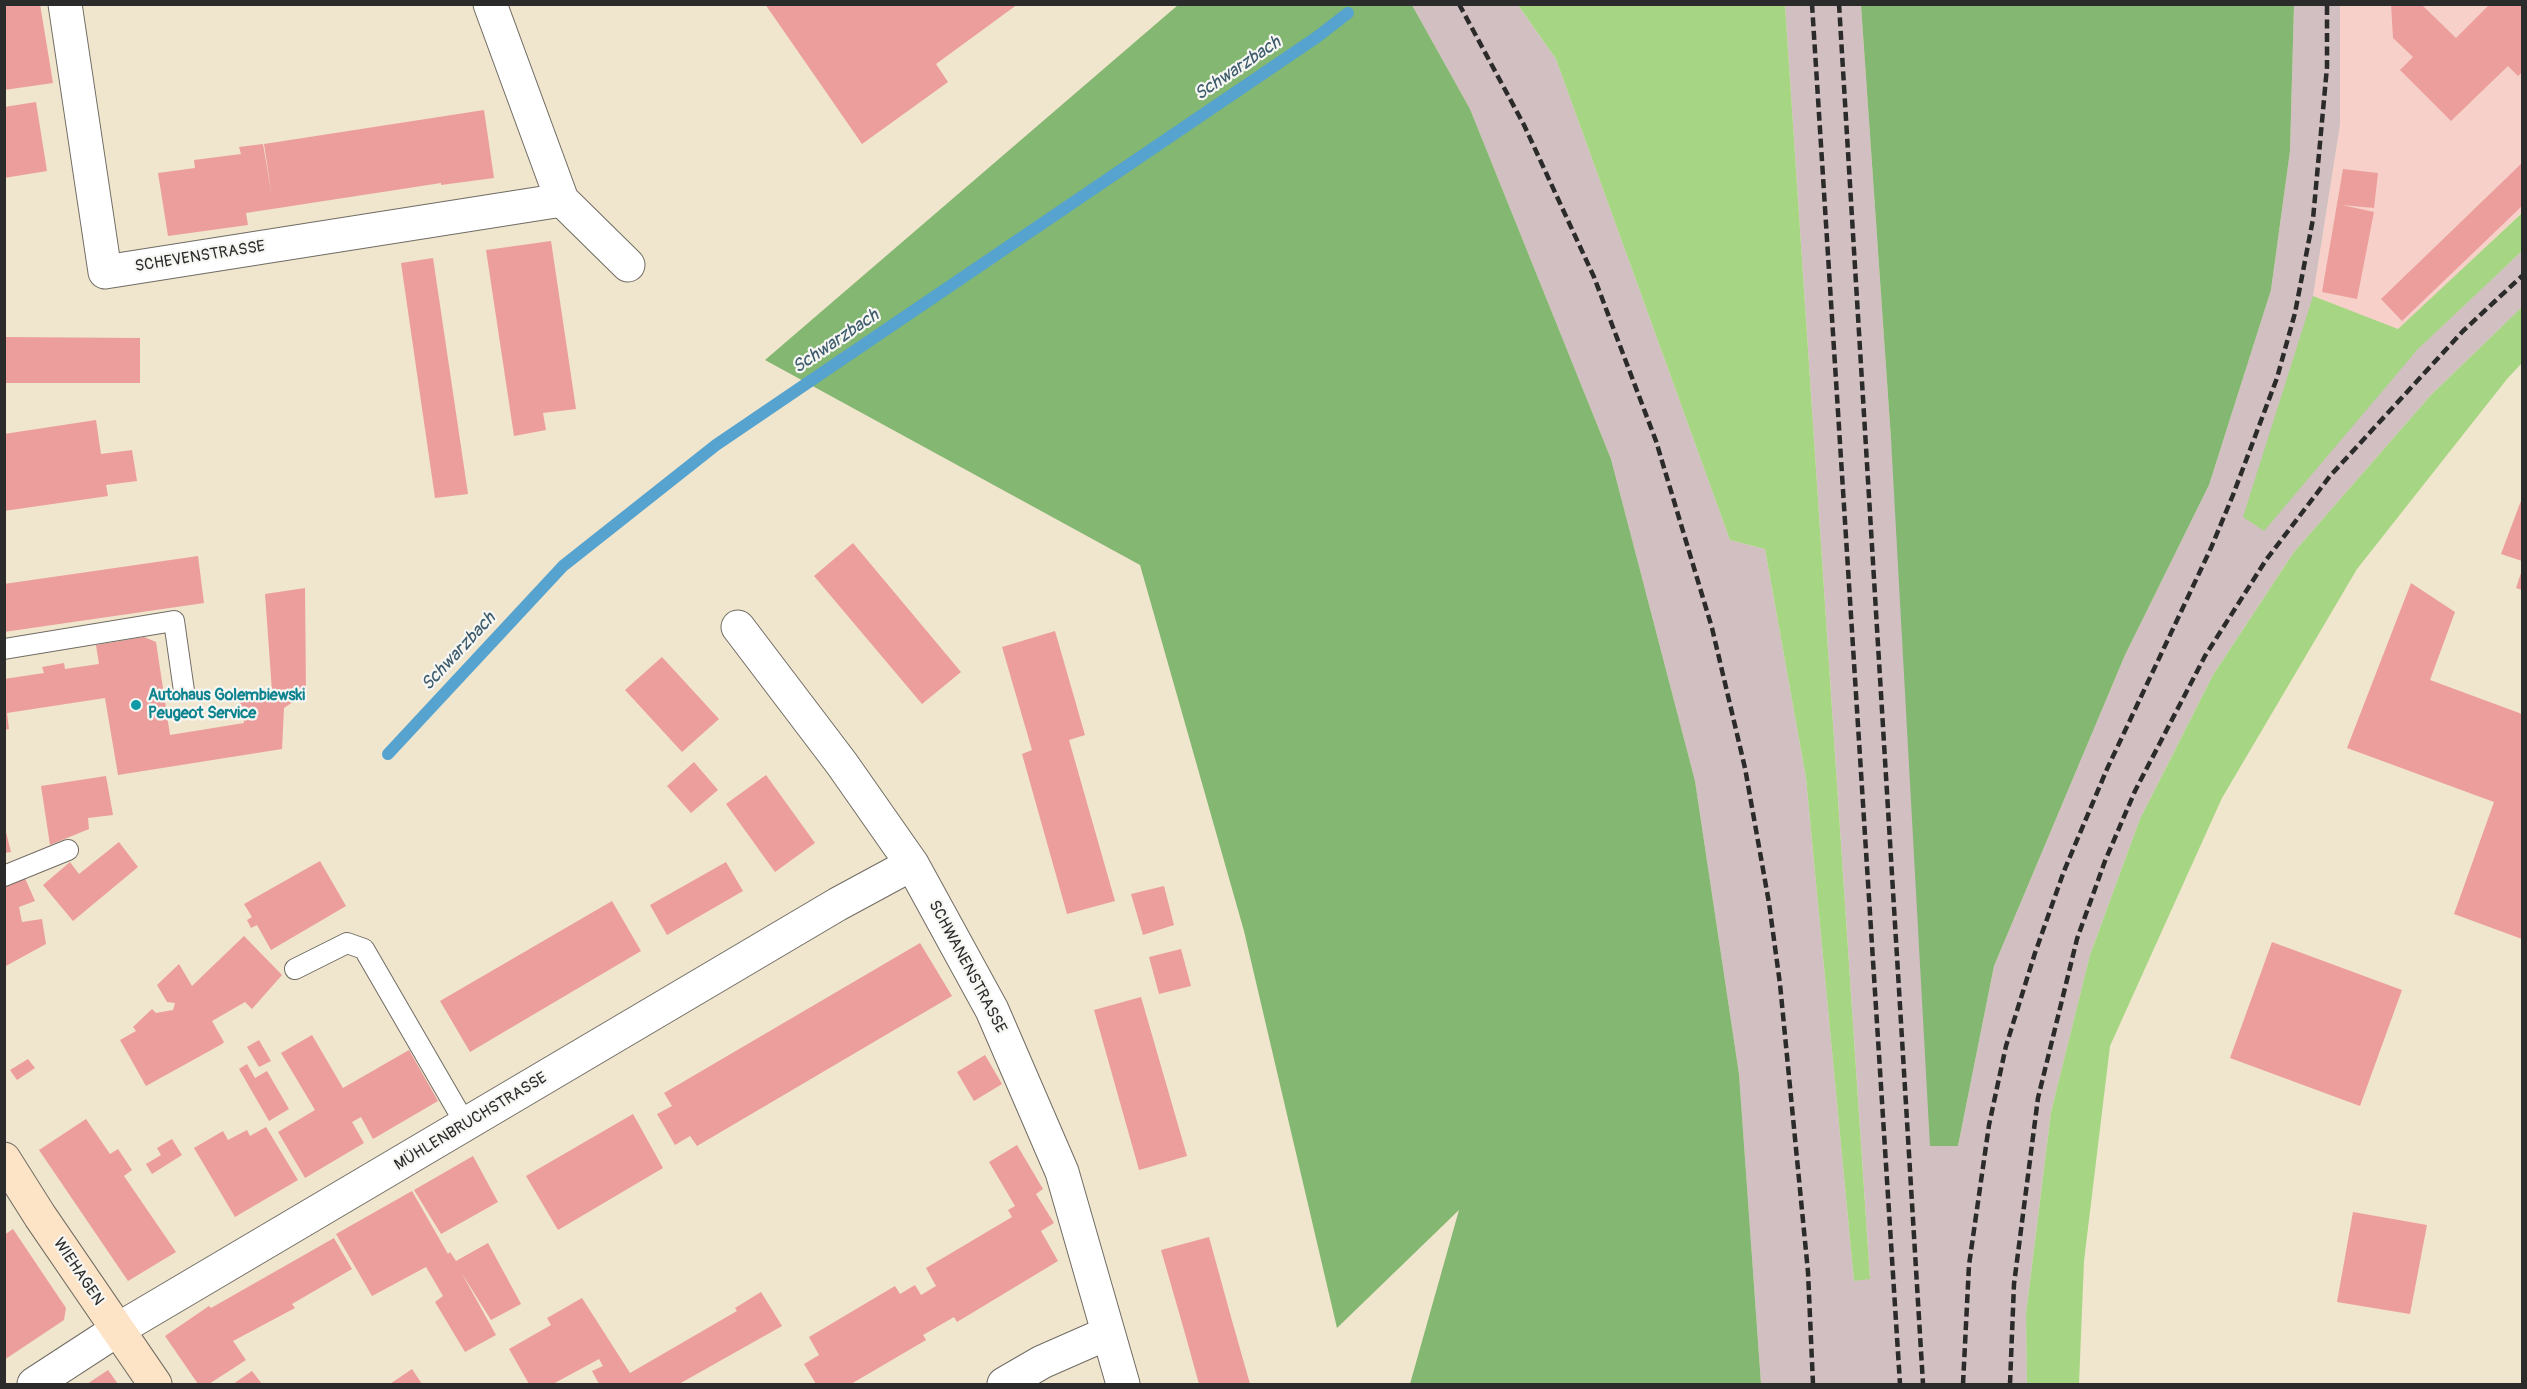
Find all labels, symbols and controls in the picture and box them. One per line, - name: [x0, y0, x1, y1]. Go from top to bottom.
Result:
- water label: Schwarzbach: [1191, 32, 1285, 106]
- street label: SCHEVENSTRASSE: [134, 237, 266, 277]
- water label: Schwarzbach: [789, 305, 883, 379]
- water label: Schwarzbach: [417, 608, 501, 696]
- place label: Autohaus Golembiewski Peugeot Service: [148, 686, 305, 724]
- marker: Autohaus Golembiewski Peugeot Service: [129, 698, 143, 712]
- street label: SCHWANENSTRASSE: [924, 897, 1010, 1037]
- street label: MÜHLENBRUCHSTRASSE: [391, 1069, 551, 1175]
- street label: WIEHAGEN: [48, 1235, 108, 1309]

